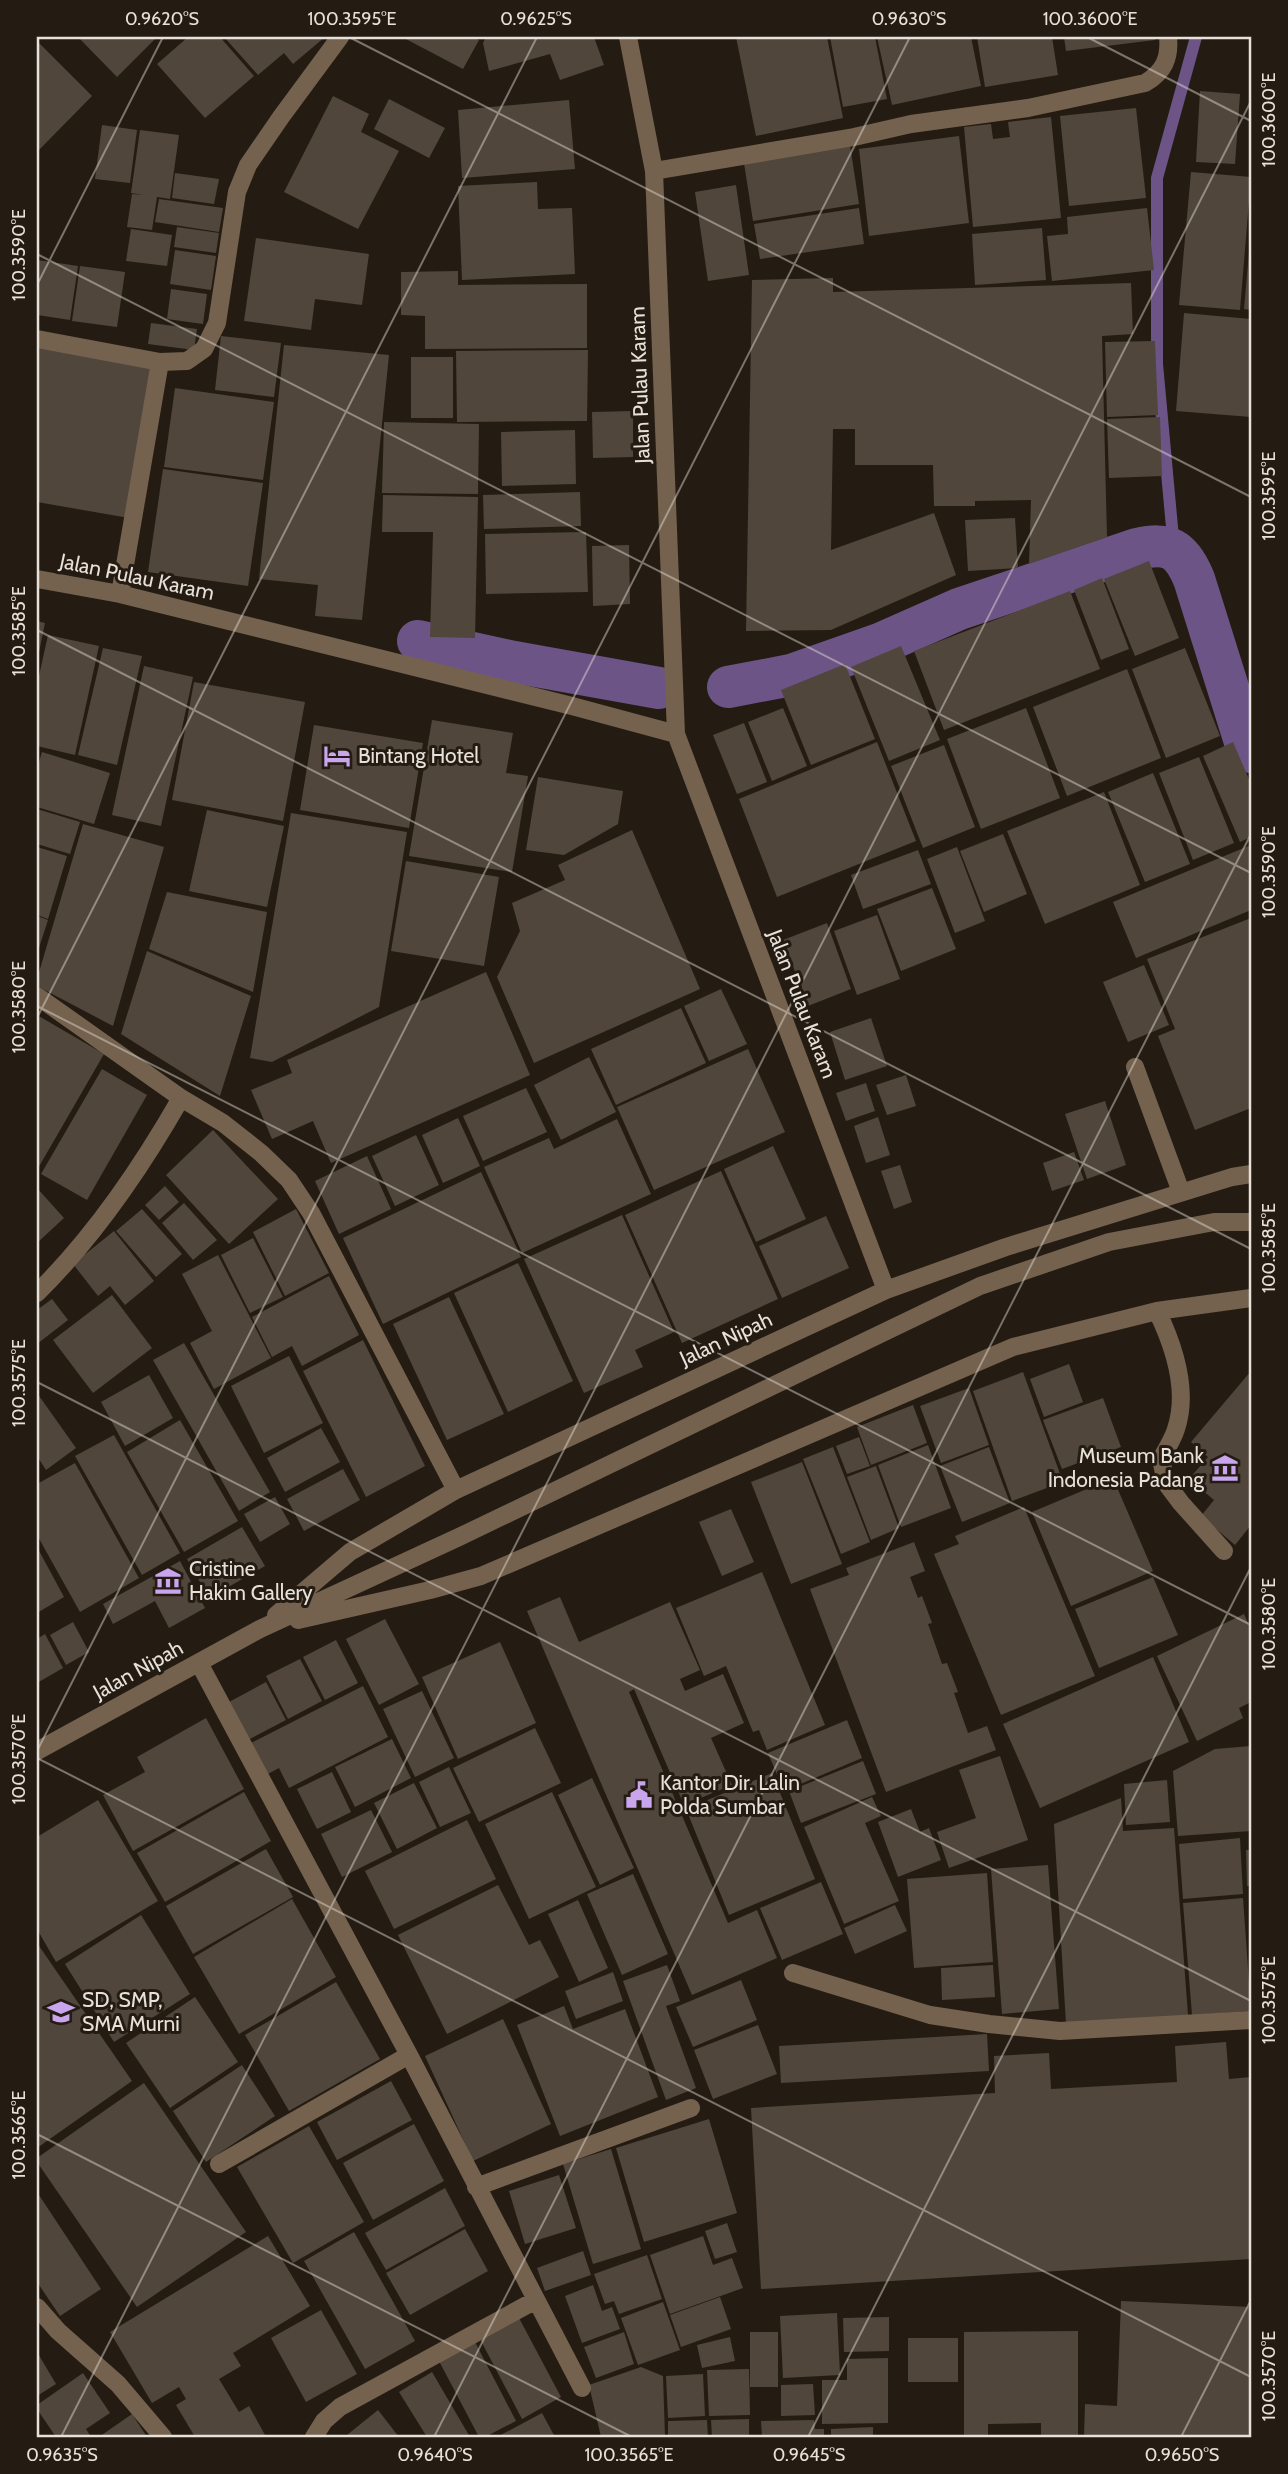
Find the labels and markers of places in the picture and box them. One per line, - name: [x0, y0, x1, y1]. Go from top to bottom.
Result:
- hotel icon: Bintang Hotel: [322, 741, 352, 771]
- place label: Bintang Hotel: [358, 743, 479, 768]
- place label: Museum Bank Indonesia Padang: [1048, 1443, 1205, 1492]
- museum icon: Museum Bank Indonesia Padang: [1210, 1453, 1240, 1483]
- place label: Cristine Hakim Gallery: [189, 1556, 313, 1605]
- museum icon: Cristine Hakim Gallery: [153, 1566, 183, 1596]
- place label: Kantor Dir. Lalin Polda Sumbar: [660, 1770, 800, 1819]
- public building icon: Kantor Dir. Lalin Polda Sumbar: [624, 1780, 654, 1810]
- place label: SD, SMP, SMA Murni: [82, 1987, 180, 2036]
- school or university icon: SD, SMP, SMA Murni: [46, 1997, 76, 2027]

